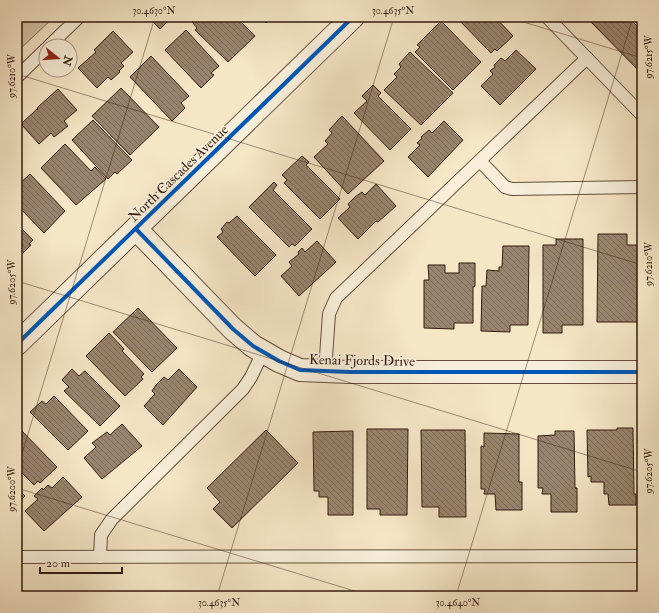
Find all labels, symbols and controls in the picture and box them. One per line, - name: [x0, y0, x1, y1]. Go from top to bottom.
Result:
- text: 30.4630°N: [133, 5, 176, 17]
- text: 30.4635°N: [372, 5, 414, 17]
- text: 97.6215°W: [643, 35, 655, 80]
- north arrow: [38, 38, 78, 78]
- text: 97.6210°W: [6, 53, 18, 99]
- text: N: [59, 53, 75, 68]
- street label: North Cascades Avenue: [125, 121, 232, 225]
- text: 97.6210°W: [643, 241, 655, 287]
- text: 97.6205°W: [6, 259, 18, 305]
- street label: Kenai Fjords Drive: [309, 351, 415, 370]
- text: 97.6205°W: [643, 448, 655, 494]
- text: 97.6200°W: [6, 465, 18, 513]
- scale bar: [40, 549, 122, 575]
- text: 20 m: [46, 556, 71, 571]
- text: 30.4635°N: [198, 597, 240, 609]
- text: 30.4640°N: [436, 597, 480, 609]

